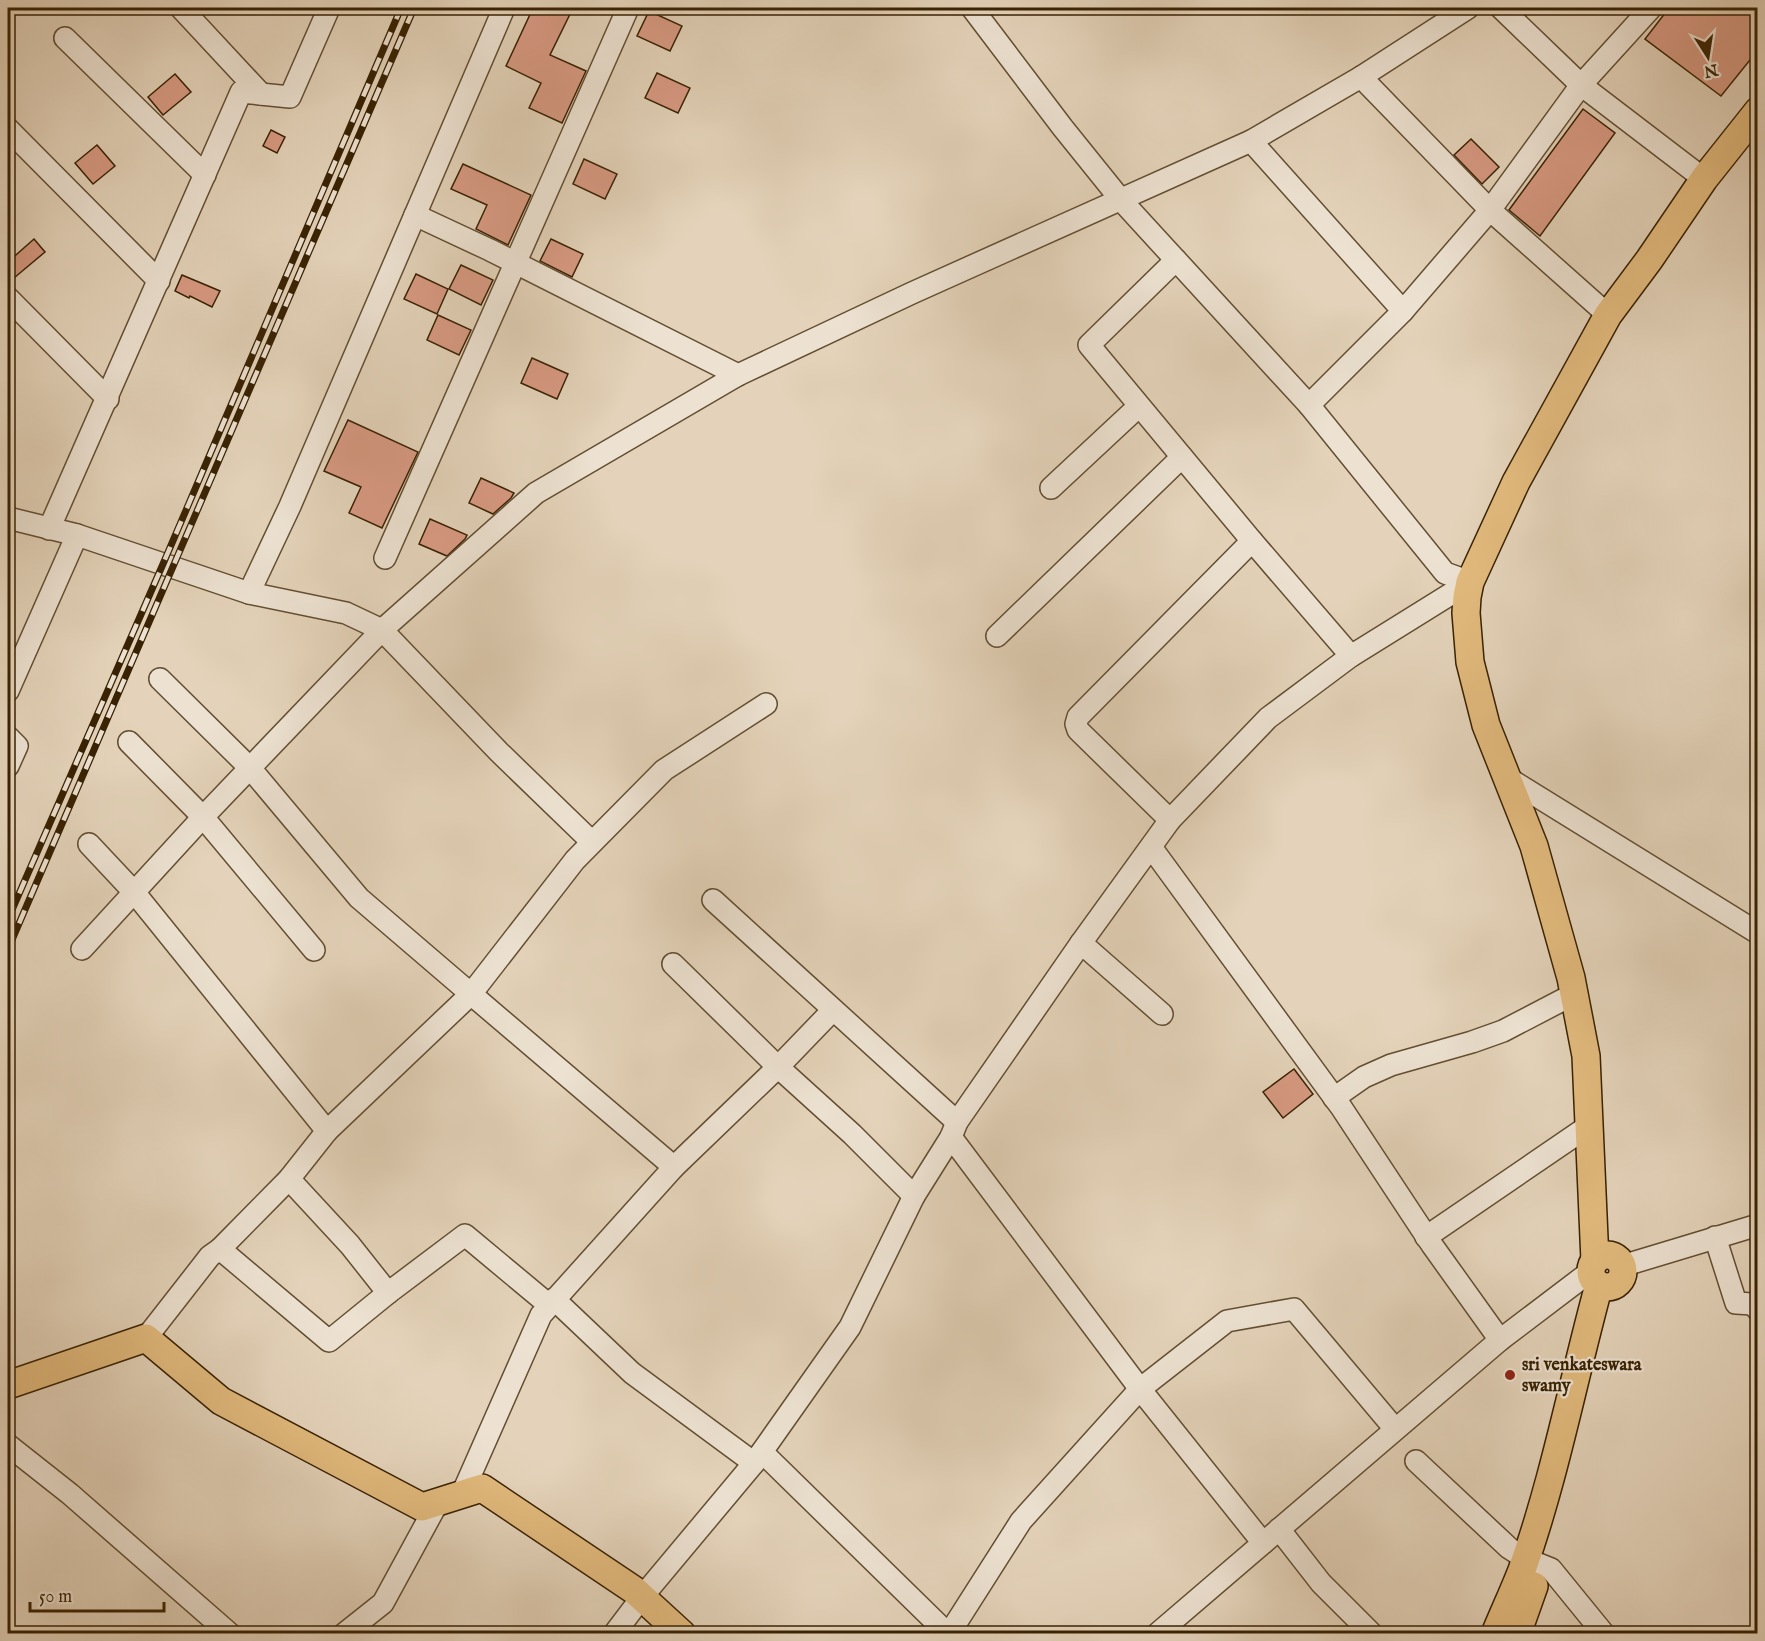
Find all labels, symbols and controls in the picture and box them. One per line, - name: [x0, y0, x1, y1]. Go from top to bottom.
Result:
- north arrow: [1678, 27, 1738, 87]
- text: N: [1702, 58, 1721, 81]
- place label: sri venkateswara swamy: [1522, 1354, 1643, 1398]
- marker: sri venkateswara swamy: [1503, 1368, 1517, 1382]
- scale bar: [30, 1575, 164, 1613]
- text: 50 m: [39, 1586, 72, 1609]

